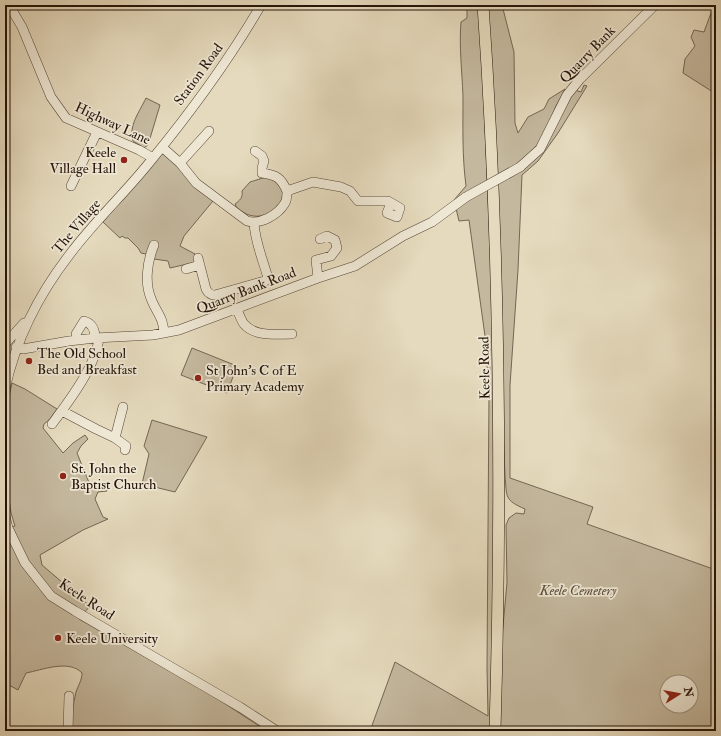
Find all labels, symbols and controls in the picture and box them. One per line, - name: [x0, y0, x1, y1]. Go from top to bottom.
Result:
- street label: Quarry Bank: [556, 22, 620, 87]
- street label: Station Road: [170, 40, 227, 109]
- street label: Highway Lane: [72, 99, 153, 149]
- place label: Keele Village Hall: [49, 144, 116, 177]
- marker: Keele Village Hall: [119, 155, 129, 165]
- street label: The Village: [49, 196, 104, 257]
- street label: Quarry Bank Road: [194, 264, 299, 318]
- street label: Keele Road: [475, 336, 494, 400]
- place label: The Old School Bed and Breakfast: [37, 345, 137, 378]
- marker: The Old School Bed and Breakfast: [24, 356, 34, 366]
- place label: St John's C of E Primary Academy: [206, 362, 305, 396]
- marker: St John's C of E Primary Academy: [193, 373, 203, 383]
- place label: St. John the Baptist Church: [71, 460, 157, 494]
- marker: St. John the Baptist Church: [58, 471, 68, 481]
- street label: Keele Road: [56, 575, 118, 624]
- park label: Keele Cemetery: [539, 582, 617, 599]
- place label: Keele University: [66, 630, 159, 648]
- marker: Keele University: [53, 633, 63, 643]
- north arrow: [659, 674, 699, 714]
- text: N: [681, 685, 696, 699]

